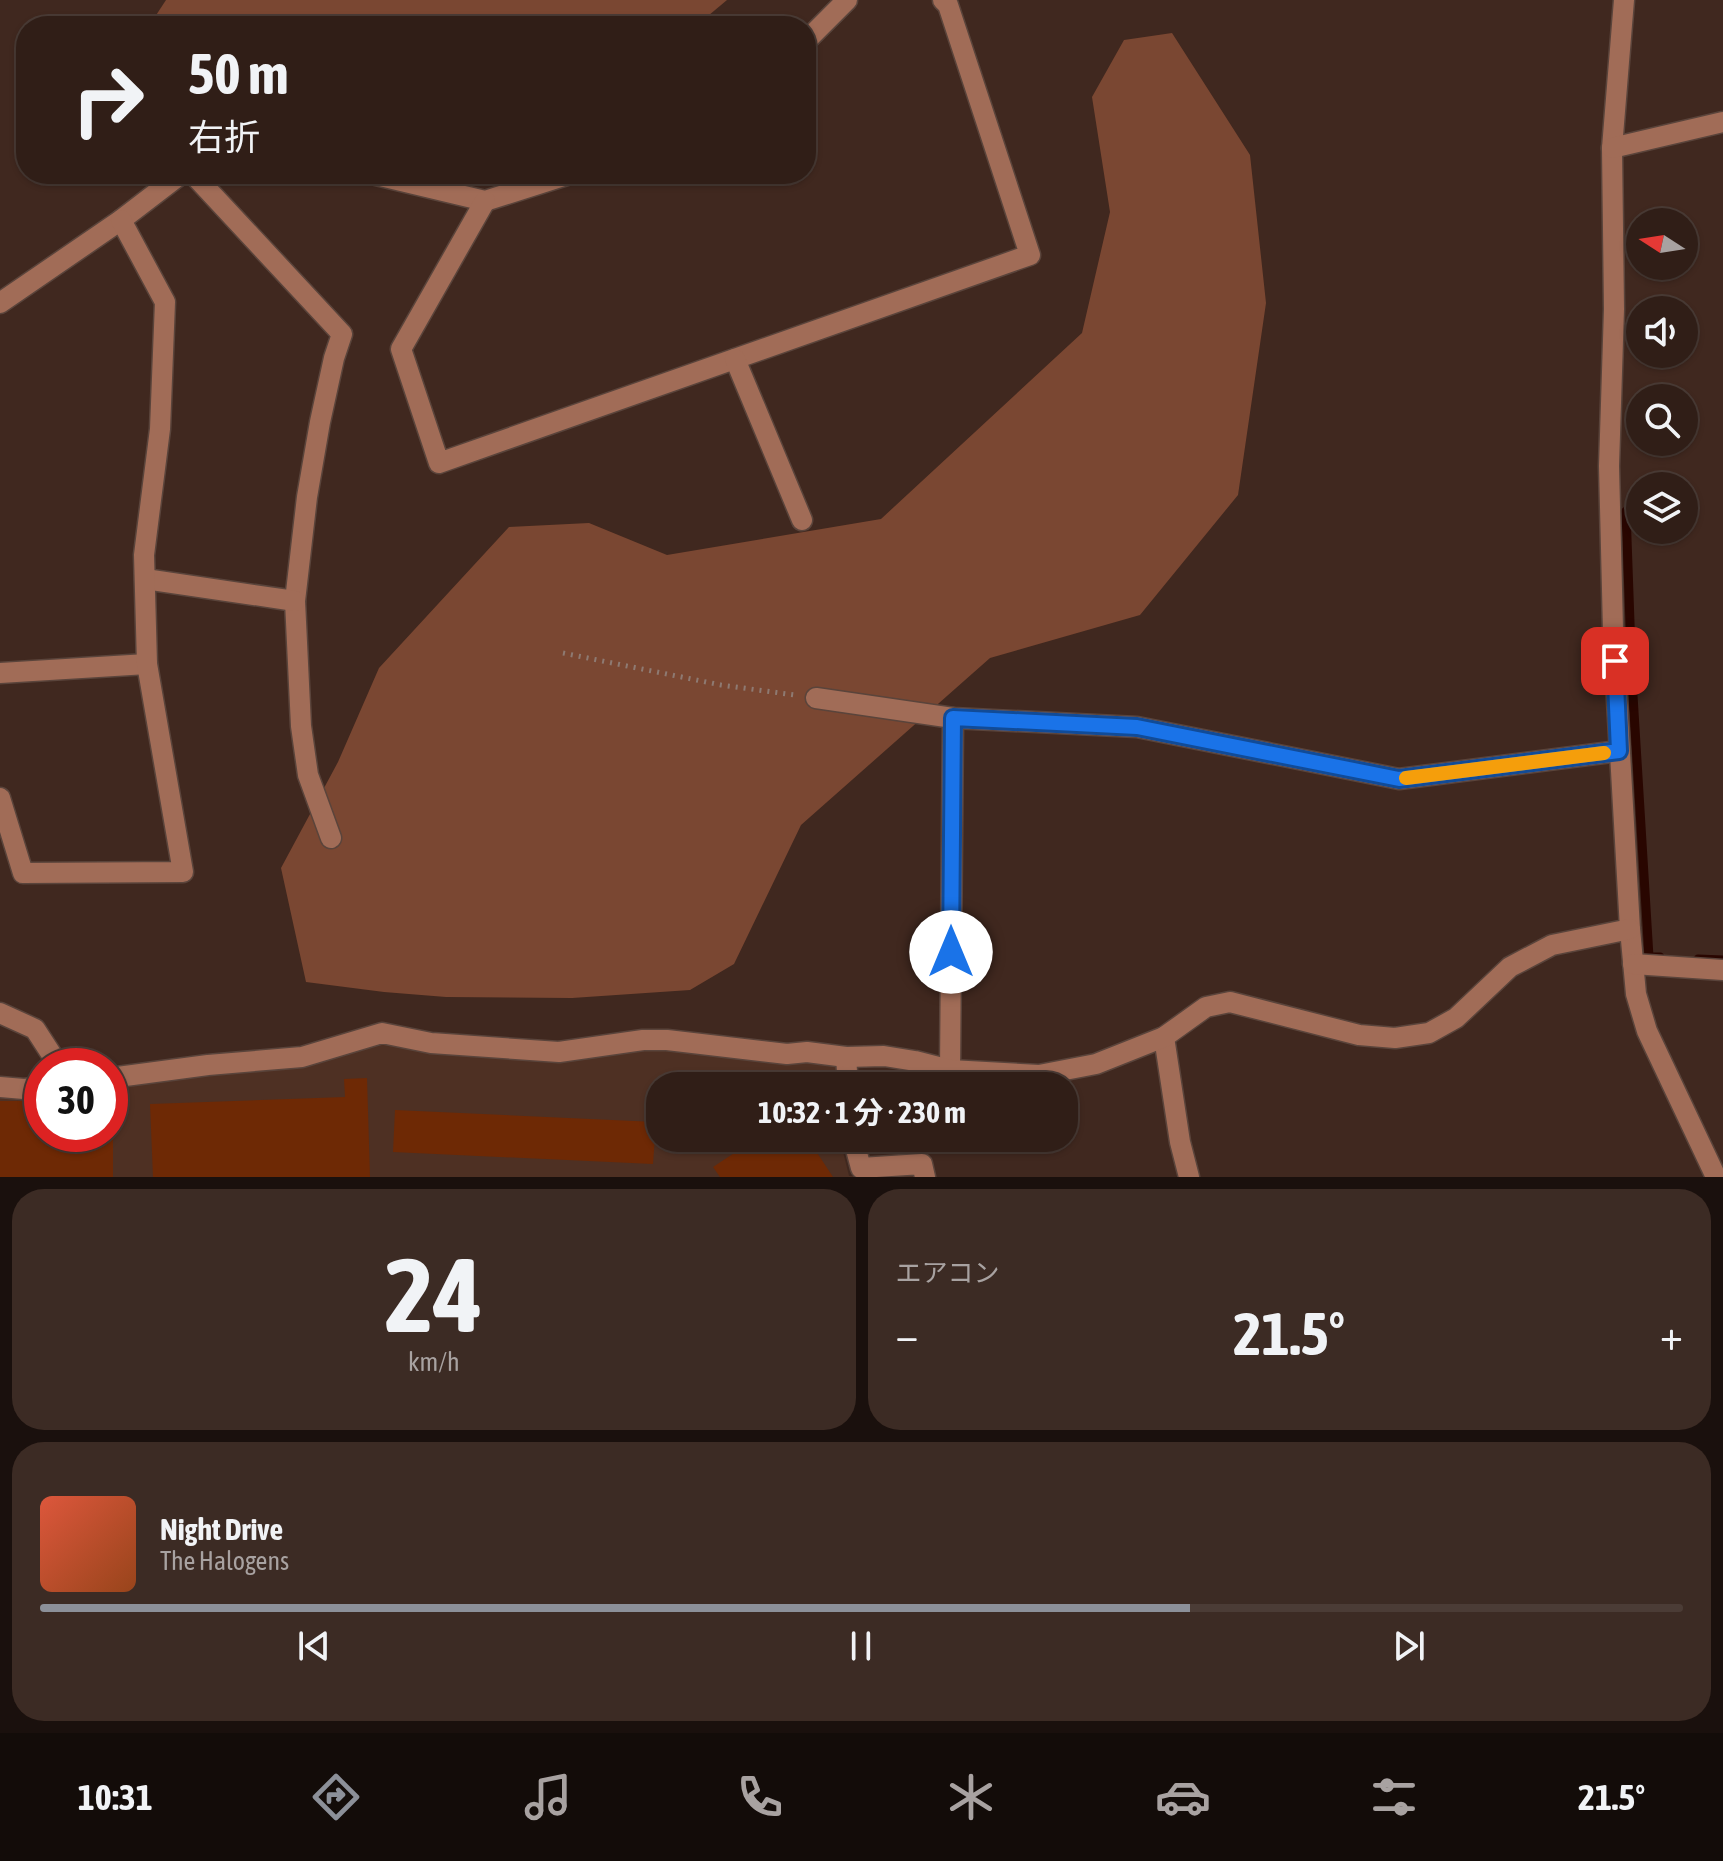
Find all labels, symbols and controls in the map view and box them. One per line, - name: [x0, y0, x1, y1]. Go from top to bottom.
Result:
- text: 50 m: [188, 42, 289, 106]
- icon: right: [56, 48, 160, 152]
- text: 右折: [188, 116, 260, 158]
- north arrow: [1626, 208, 1698, 280]
- map controls: [1626, 208, 1698, 544]
- button: sound: [1626, 296, 1698, 368]
- button: search: [1626, 384, 1698, 456]
- button: layers: [1626, 472, 1698, 544]
- pin: [1581, 627, 1649, 695]
- icon: arrive: [1593, 639, 1637, 683]
- position arrow: [909, 910, 993, 994]
- speed limit sign: 30: [24, 1048, 128, 1152]
- text: 10:32 · 1 分 · 230 m: [758, 1095, 966, 1129]
- text: 24: [385, 1235, 483, 1354]
- text: エアコン: [896, 1258, 1000, 1288]
- text: 21.5°: [1233, 1299, 1345, 1368]
- text: −: [896, 1309, 918, 1359]
- text: +: [1660, 1309, 1683, 1359]
- text: km/h: [408, 1347, 460, 1377]
- text: Night Drive: [160, 1512, 283, 1546]
- text: The Halogens: [160, 1546, 289, 1576]
- icon: previous: [292, 1624, 336, 1668]
- icon: pause: [839, 1624, 883, 1668]
- icon: next: [1387, 1624, 1431, 1668]
- icon: directions: [308, 1769, 364, 1825]
- icon: music: [520, 1769, 576, 1825]
- icon: phone: [732, 1769, 788, 1825]
- icon: climate: [943, 1769, 999, 1825]
- icon: car: [1155, 1769, 1211, 1825]
- icon: filters: [1366, 1769, 1422, 1825]
- text: 10:31: [78, 1776, 153, 1818]
- text: 21.5°: [1578, 1776, 1645, 1818]

